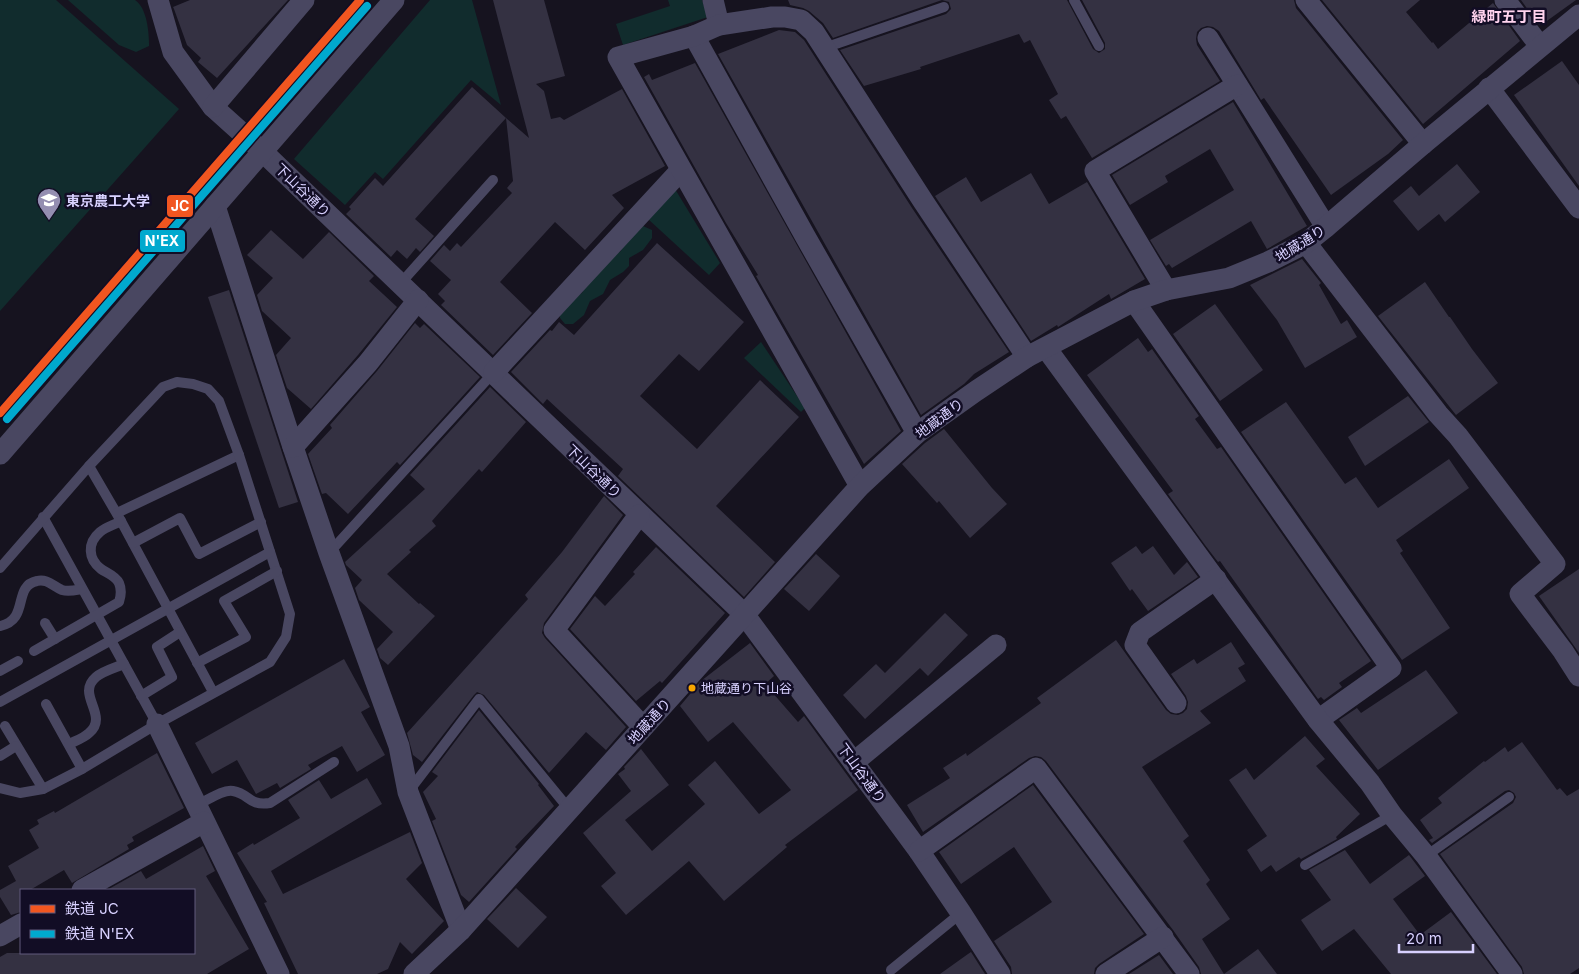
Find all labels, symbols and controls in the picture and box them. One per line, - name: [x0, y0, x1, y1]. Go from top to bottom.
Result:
- district label: 緑町五丁目: [1471, 7, 1547, 26]
- street label: 下山谷通り: [272, 160, 334, 220]
- school or university icon: 東京農工大学: [36, 187, 62, 221]
- place label: 東京農工大学: [66, 192, 150, 209]
- line badge: JC: [166, 194, 194, 218]
- text: JC: [171, 197, 189, 214]
- street label: 地蔵通り: [1272, 221, 1328, 265]
- line badge: N'EX: [139, 229, 186, 253]
- text: N'EX: [145, 232, 179, 249]
- street label: 地蔵通り: [912, 394, 966, 442]
- street label: 下山谷通り: [563, 441, 625, 501]
- place label: 地蔵通り下山谷: [701, 680, 792, 696]
- marker: 地蔵通り下山谷: [687, 683, 697, 693]
- street label: 地蔵通り: [624, 695, 674, 747]
- street label: 下山谷通り: [835, 740, 889, 806]
- legend: [20, 889, 195, 954]
- text: 鉄道 JC: [65, 899, 119, 918]
- scale bar: [1399, 922, 1473, 954]
- text: 鉄道 N'EX: [65, 924, 134, 943]
- text: 20 m: [1406, 929, 1442, 948]

